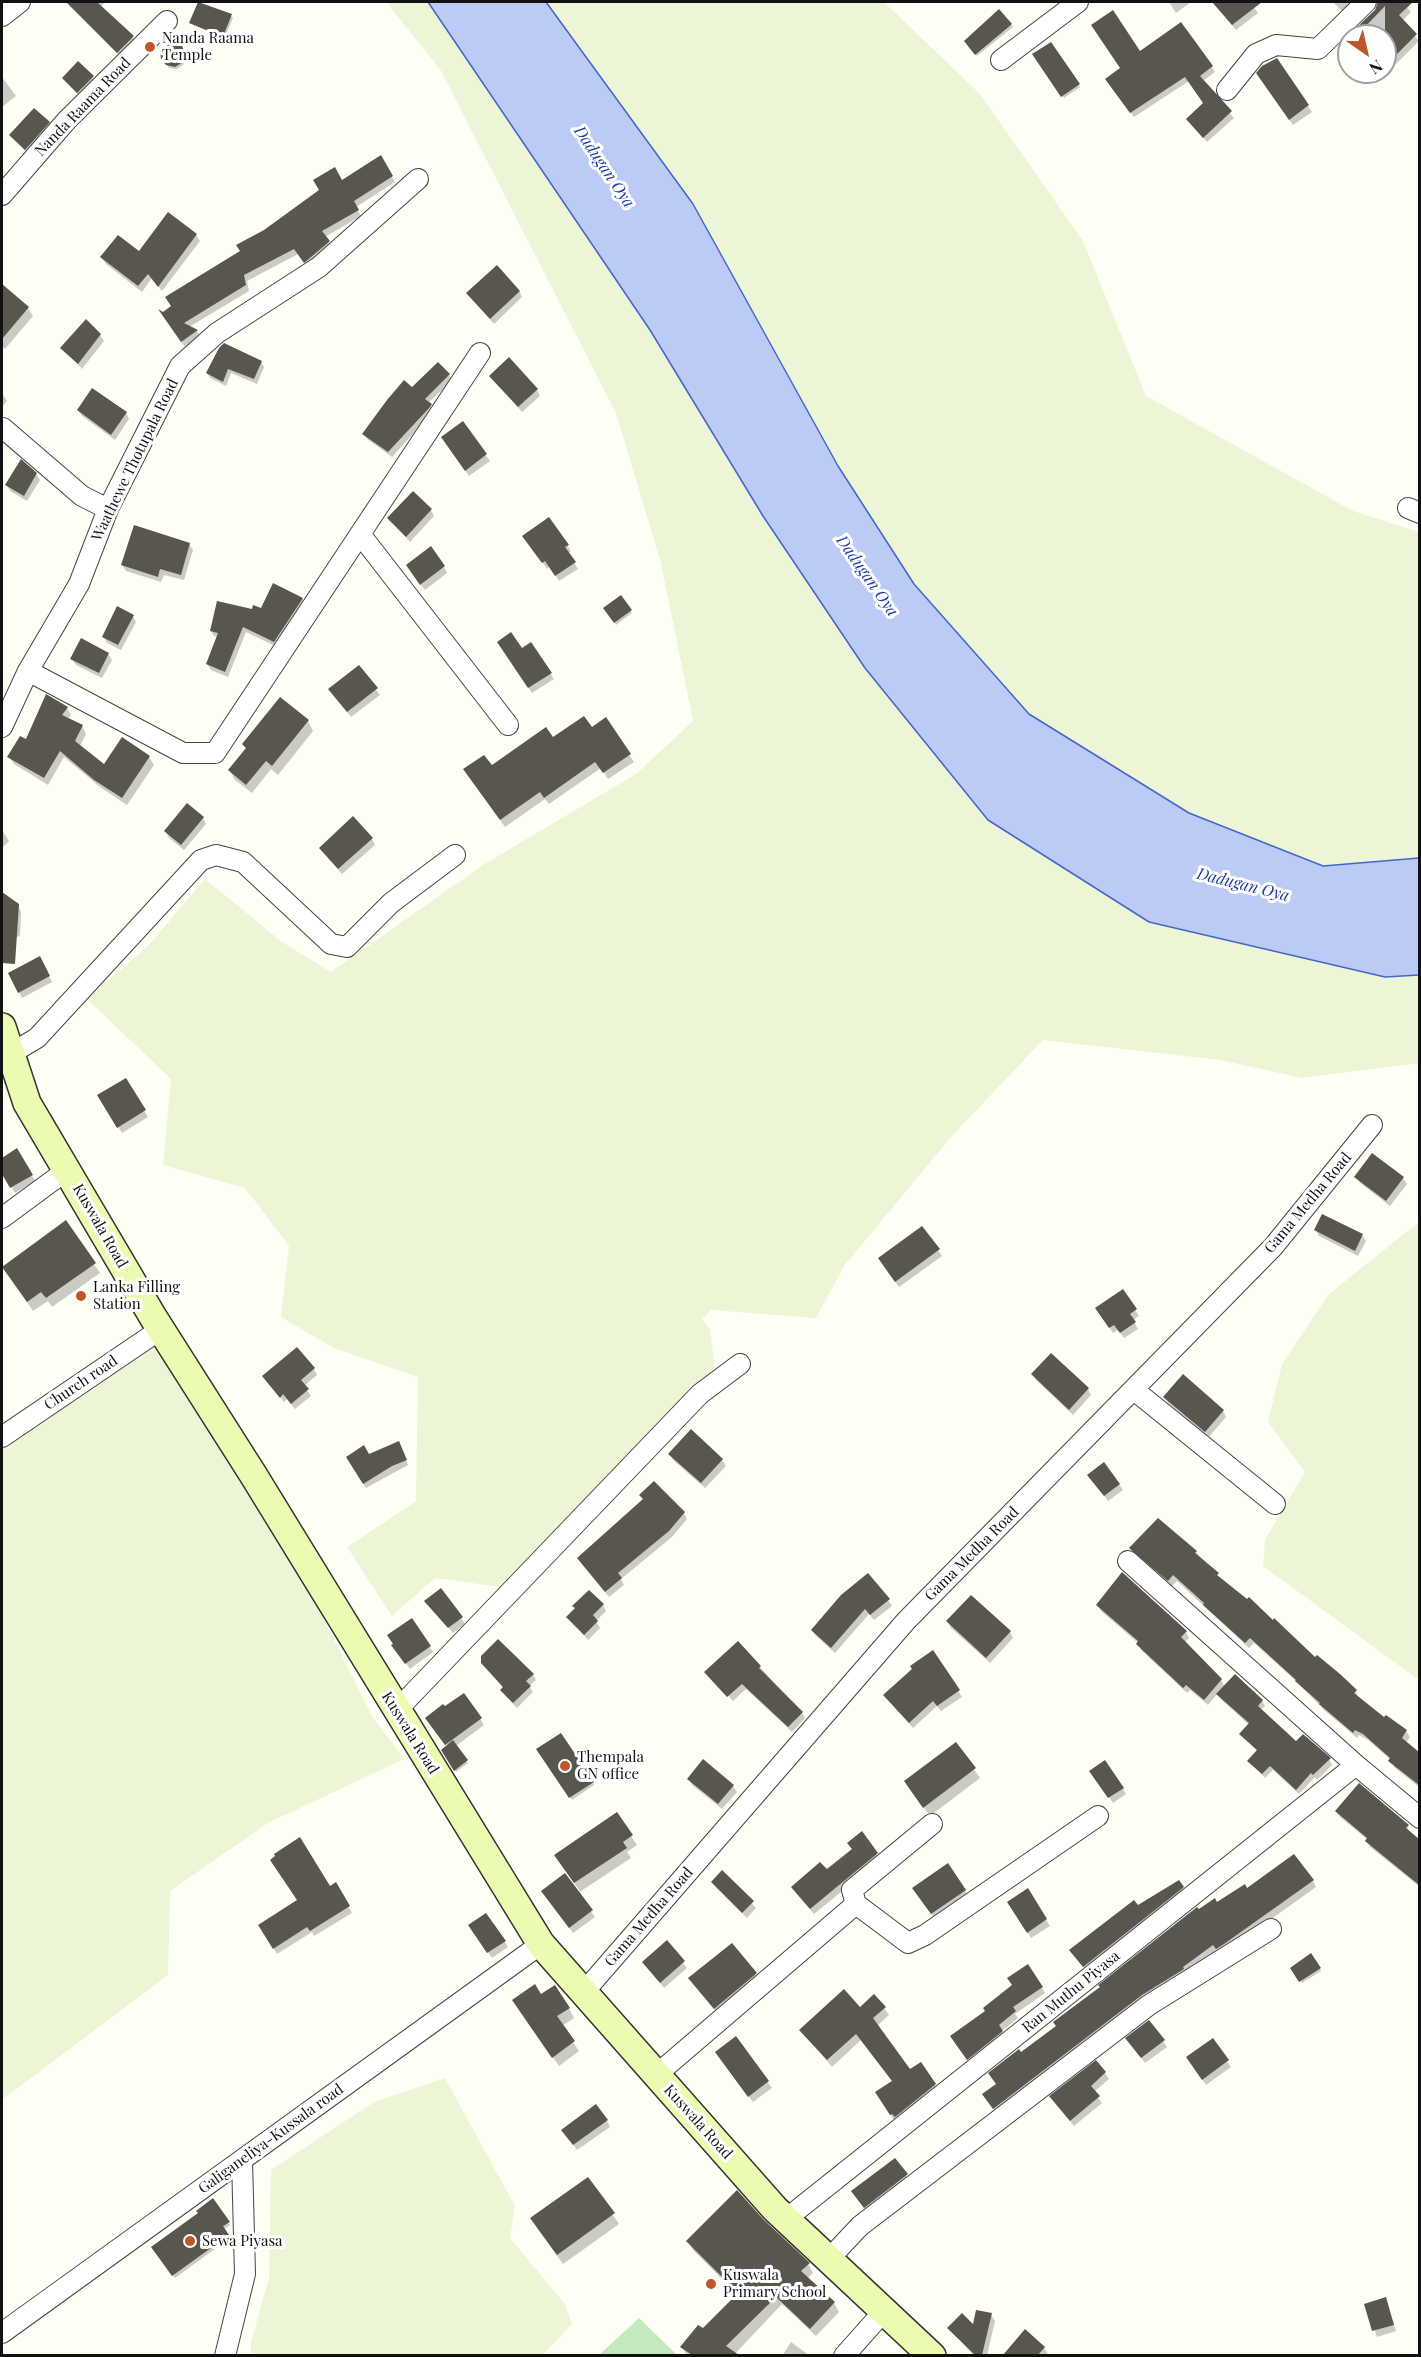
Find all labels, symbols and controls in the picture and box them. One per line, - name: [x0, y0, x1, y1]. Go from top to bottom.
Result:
- north arrow: [1337, 24, 1397, 84]
- place label: Nanda Raama Temple: [162, 29, 254, 64]
- marker: Nanda Raama Temple: [143, 40, 157, 54]
- street label: Nanda Raama Road: [31, 54, 135, 160]
- text: N: [1366, 56, 1387, 80]
- water label: Dadugan Oya: [570, 123, 638, 211]
- street label: Waathewe Thotupala Road: [88, 376, 182, 544]
- water label: Dadugan Oya: [832, 532, 902, 620]
- water label: Dadugan Oya: [1195, 864, 1291, 906]
- street label: Gama Medha Road: [1261, 1149, 1355, 1257]
- street label: Kuswala Road: [69, 1181, 131, 1271]
- place label: Lanka Filling Station: [93, 1278, 180, 1313]
- marker: Lanka Filling Station: [74, 1289, 88, 1303]
- street label: Church road: [41, 1352, 121, 1414]
- street label: Gama Medha Road: [921, 1503, 1023, 1605]
- street label: Kuswala Road: [378, 1688, 442, 1778]
- place label: Thempala GN office: [577, 1748, 644, 1783]
- marker: Thempala GN office: [558, 1759, 572, 1773]
- street label: Gama Medha Road: [601, 1864, 697, 1970]
- street label: Ran Muthu Piyasa: [1019, 1947, 1123, 2037]
- street label: Galiganeliya-Kussala road: [195, 2080, 347, 2198]
- street label: Kuswala Road: [660, 2081, 736, 2163]
- place label: Sewa Piyasa: [202, 2232, 283, 2250]
- marker: Sewa Piyasa: [183, 2234, 197, 2248]
- place label: Kuswala Primary School: [723, 2266, 826, 2301]
- marker: Kuswala Primary School: [704, 2277, 718, 2291]

